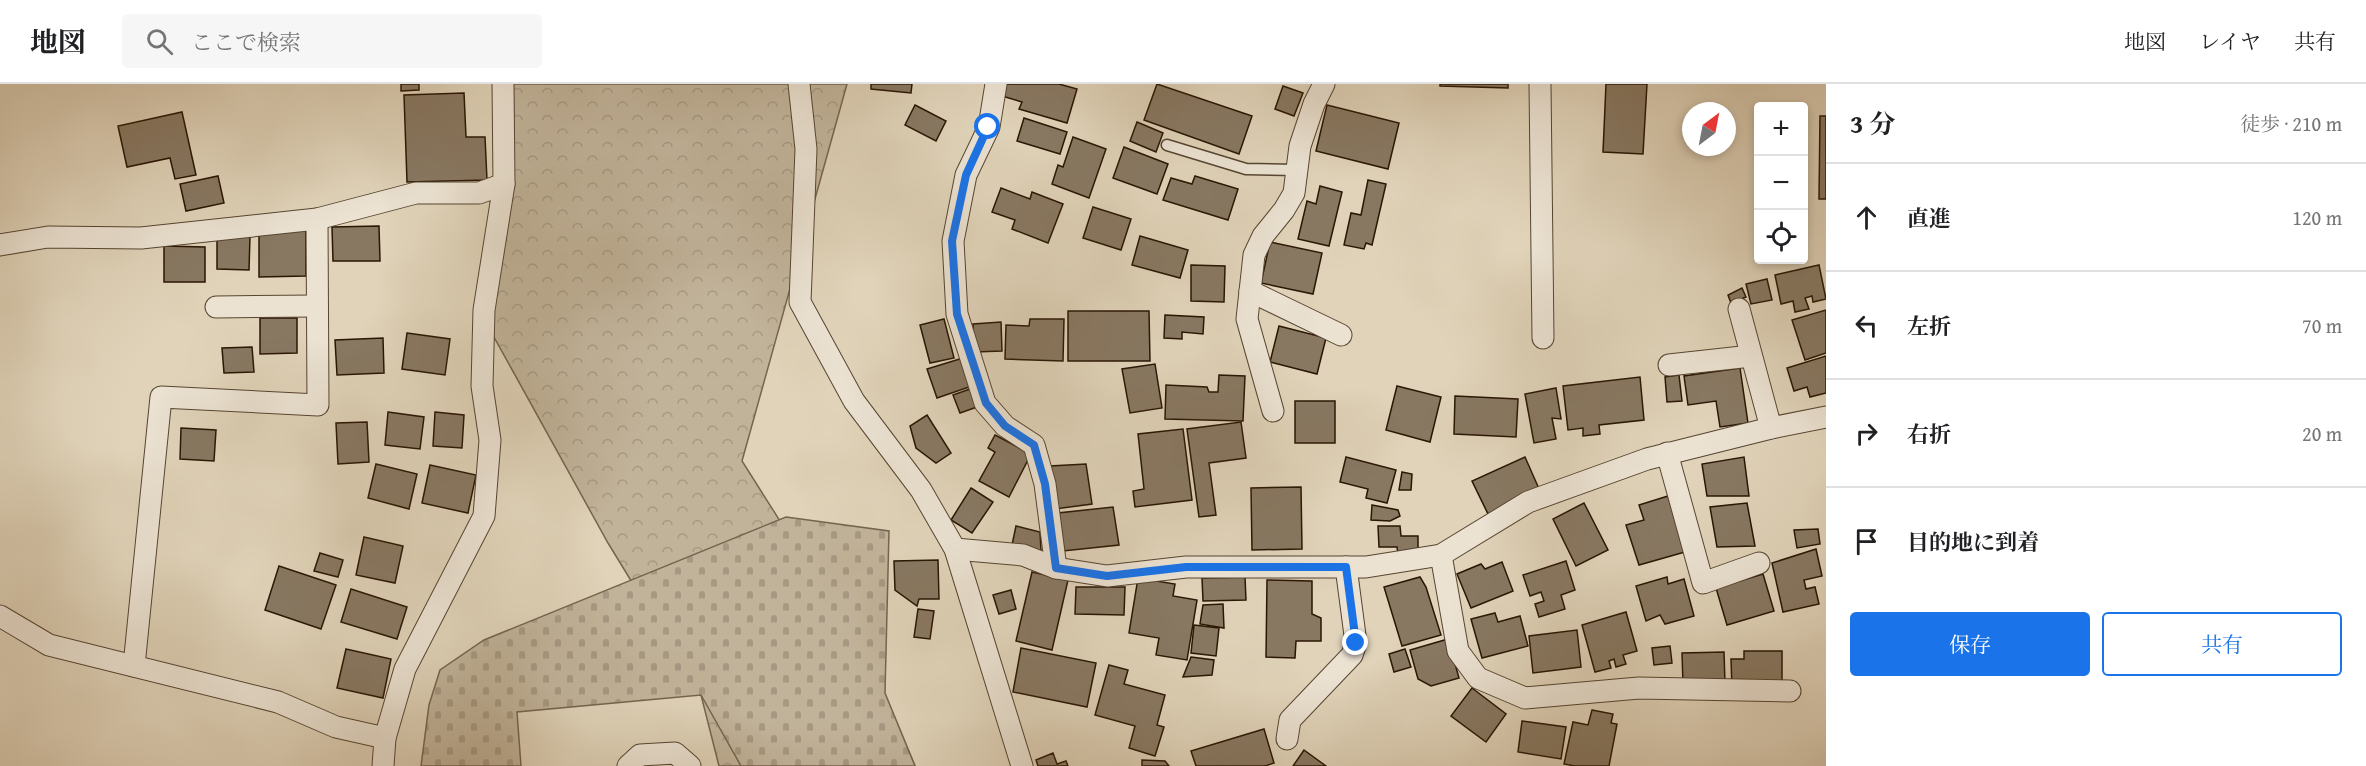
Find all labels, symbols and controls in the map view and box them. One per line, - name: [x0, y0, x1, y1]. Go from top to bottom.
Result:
- search box: [122, 14, 542, 68]
- text: 地図: [30, 21, 86, 62]
- icon: search: [143, 25, 176, 58]
- text: ここで検索: [191, 26, 301, 58]
- text: 地図: [2124, 26, 2166, 57]
- text: レイヤ: [2199, 26, 2261, 57]
- text: 共有: [2294, 26, 2336, 57]
- north arrow: [1682, 102, 1736, 156]
- map controls: [1754, 102, 1808, 264]
- button: +: [1754, 102, 1808, 156]
- text: 3 分: [1850, 104, 1895, 143]
- text: 徒歩 · 210 m: [2240, 109, 2342, 138]
- route start: [974, 113, 1000, 139]
- button: −: [1754, 156, 1808, 210]
- icon: ahead: [1850, 201, 1883, 234]
- text: 直進: [1907, 202, 1951, 234]
- text: 120 m: [2292, 203, 2342, 232]
- button: locate: [1754, 210, 1808, 264]
- icon: left: [1850, 309, 1883, 342]
- text: 左折: [1907, 310, 1951, 342]
- text: 70 m: [2302, 311, 2342, 340]
- icon: right: [1850, 417, 1883, 450]
- text: 右折: [1907, 418, 1951, 450]
- text: 20 m: [2302, 419, 2342, 448]
- icon: arrive: [1850, 525, 1883, 558]
- text: 目的地に到着: [1907, 526, 2039, 558]
- button: 保存: [1850, 612, 2090, 676]
- button: 共有: [2102, 612, 2342, 676]
- route end: [1342, 629, 1368, 655]

